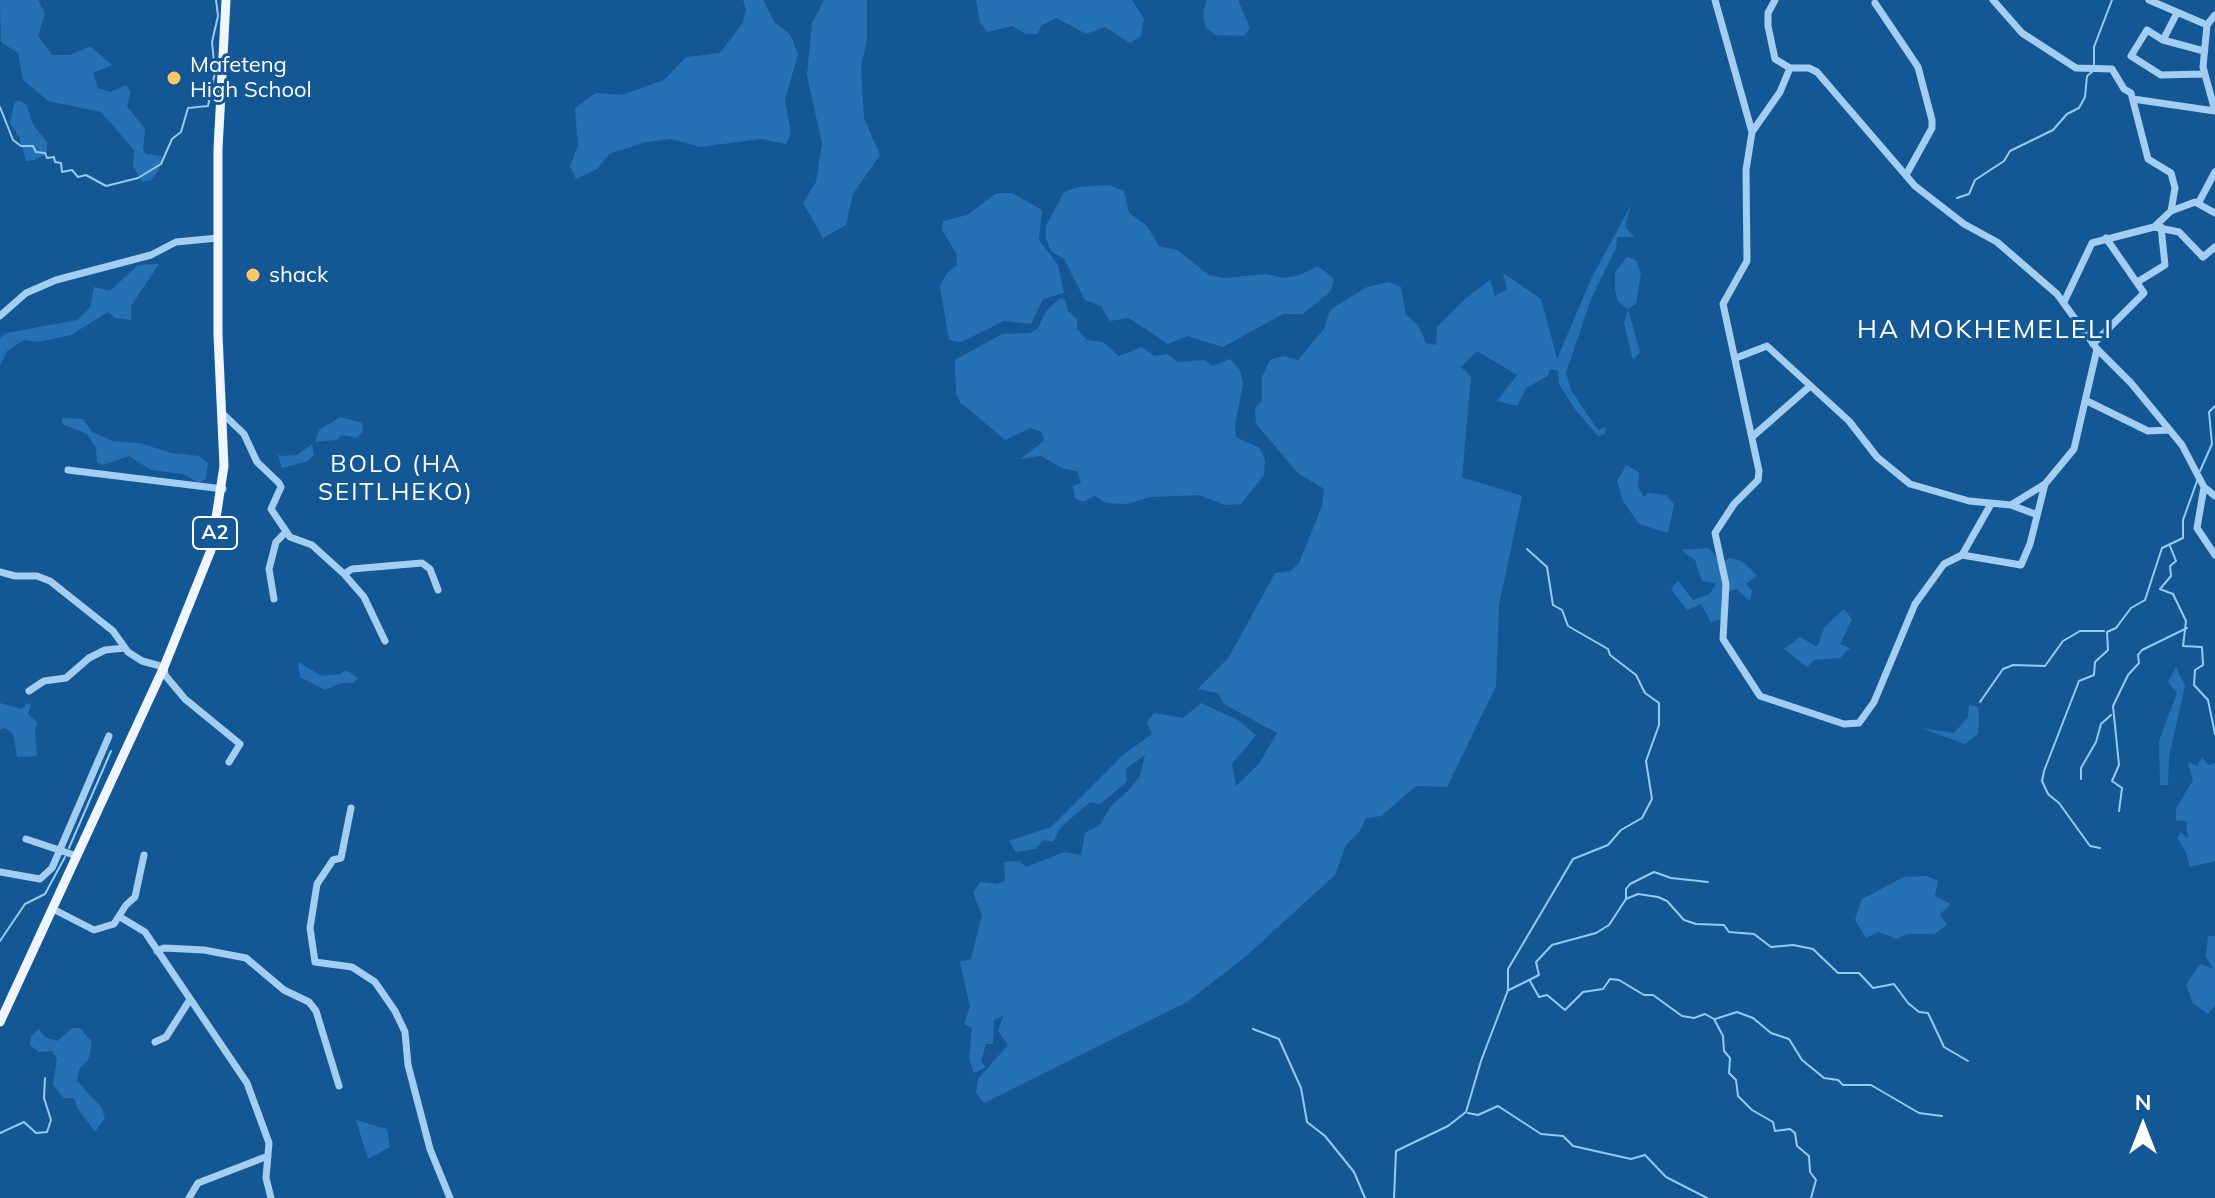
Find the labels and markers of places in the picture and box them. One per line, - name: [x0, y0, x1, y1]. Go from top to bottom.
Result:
- place label: Mafeteng High School: [190, 52, 312, 104]
- marker: Mafeteng High School: [165, 69, 183, 87]
- place label: shack: [269, 262, 328, 288]
- marker: shack: [244, 266, 262, 284]

